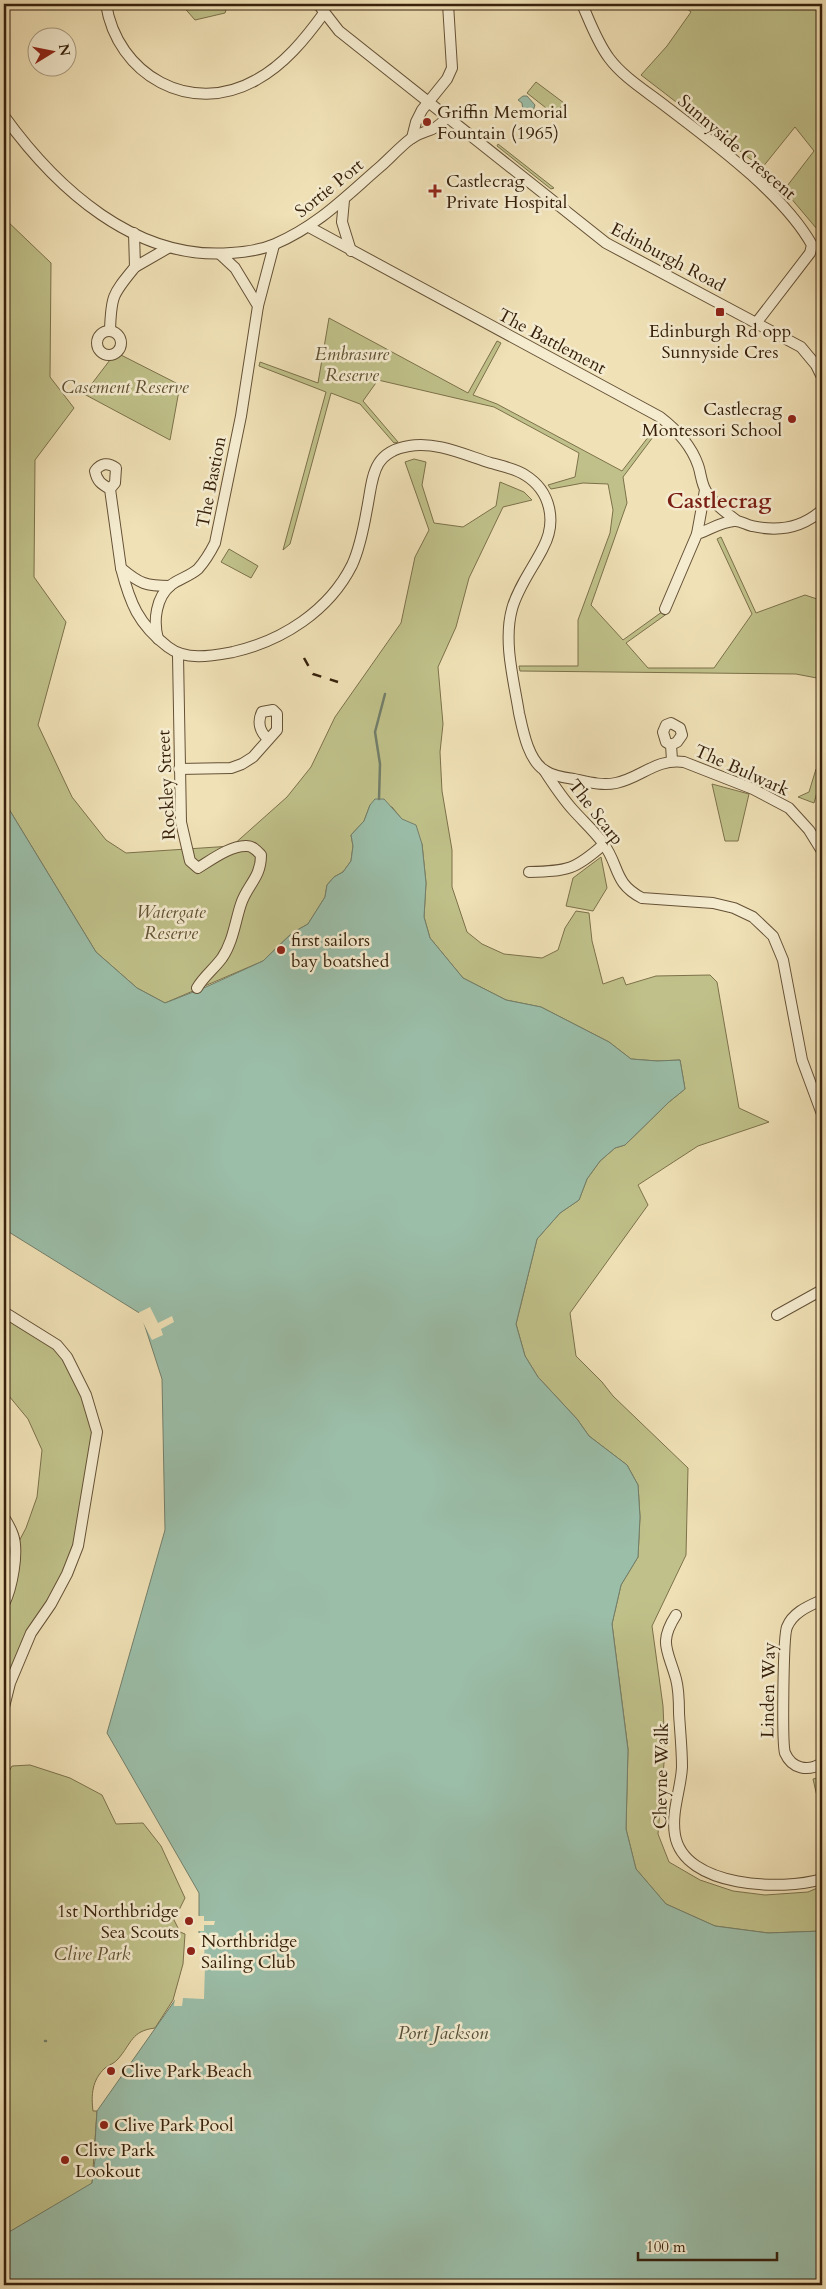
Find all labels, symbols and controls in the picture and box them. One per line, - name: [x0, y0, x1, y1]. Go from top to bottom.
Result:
- north arrow: [28, 28, 78, 78]
- text: N: [54, 42, 75, 57]
- street label: Sunnyside Crescent: [672, 89, 801, 206]
- place label: Griffin Memorial Fountain (1965): [437, 100, 568, 146]
- marker: Griffin Memorial Fountain (1965): [421, 116, 433, 128]
- street label: Sortie Port: [290, 153, 369, 224]
- place label: Castlecrag Private Hospital: [446, 169, 568, 215]
- marker: Castlecrag Private Hospital: [428, 184, 442, 198]
- street label: Edinburgh Road: [606, 217, 730, 298]
- street label: The Battlement: [493, 302, 611, 381]
- marker: Edinburgh Rd opp Sunnyside Cres: [714, 306, 726, 318]
- place label: Edinburgh Rd opp Sunnyside Cres: [649, 319, 791, 365]
- park label: Embrasure Reserve: [315, 342, 390, 388]
- park label: Casement Reserve: [61, 375, 190, 400]
- place label: Castlecrag Montessori School: [642, 397, 783, 443]
- marker: Castlecrag Montessori School: [786, 413, 798, 425]
- street label: The Bastion: [190, 433, 233, 530]
- district label: Castlecrag: [667, 486, 772, 516]
- street label: Rockley Street: [151, 729, 182, 841]
- street label: The Bulwark: [690, 738, 793, 803]
- street label: The Scarp: [562, 774, 629, 850]
- park label: Watergate Reserve: [136, 900, 207, 946]
- place label: first sailors bay boatshed: [291, 928, 390, 974]
- marker: first sailors bay boatshed: [275, 944, 287, 956]
- street label: Linden Way: [755, 1641, 782, 1738]
- street label: Cheyne Walk: [648, 1722, 675, 1829]
- place label: 1st Northbridge Sea Scouts: [57, 1899, 179, 1945]
- marker: 1st Northbridge Sea Scouts: [183, 1915, 195, 1927]
- place label: Northbridge Sailing Club: [201, 1929, 297, 1975]
- park label: Clive Park: [54, 1942, 130, 1967]
- marker: Northbridge Sailing Club: [185, 1945, 197, 1957]
- water label: Port Jackson: [398, 2020, 489, 2046]
- place label: Clive Park Beach: [121, 2059, 252, 2084]
- marker: Clive Park Beach: [105, 2065, 117, 2077]
- place label: Clive Park Pool: [114, 2113, 234, 2138]
- marker: Clive Park Pool: [98, 2119, 110, 2131]
- place label: Clive Park Lookout: [75, 2138, 156, 2184]
- marker: Clive Park Lookout: [59, 2154, 71, 2166]
- scale bar: [638, 2229, 777, 2261]
- text: 100 m: [646, 2237, 686, 2257]

